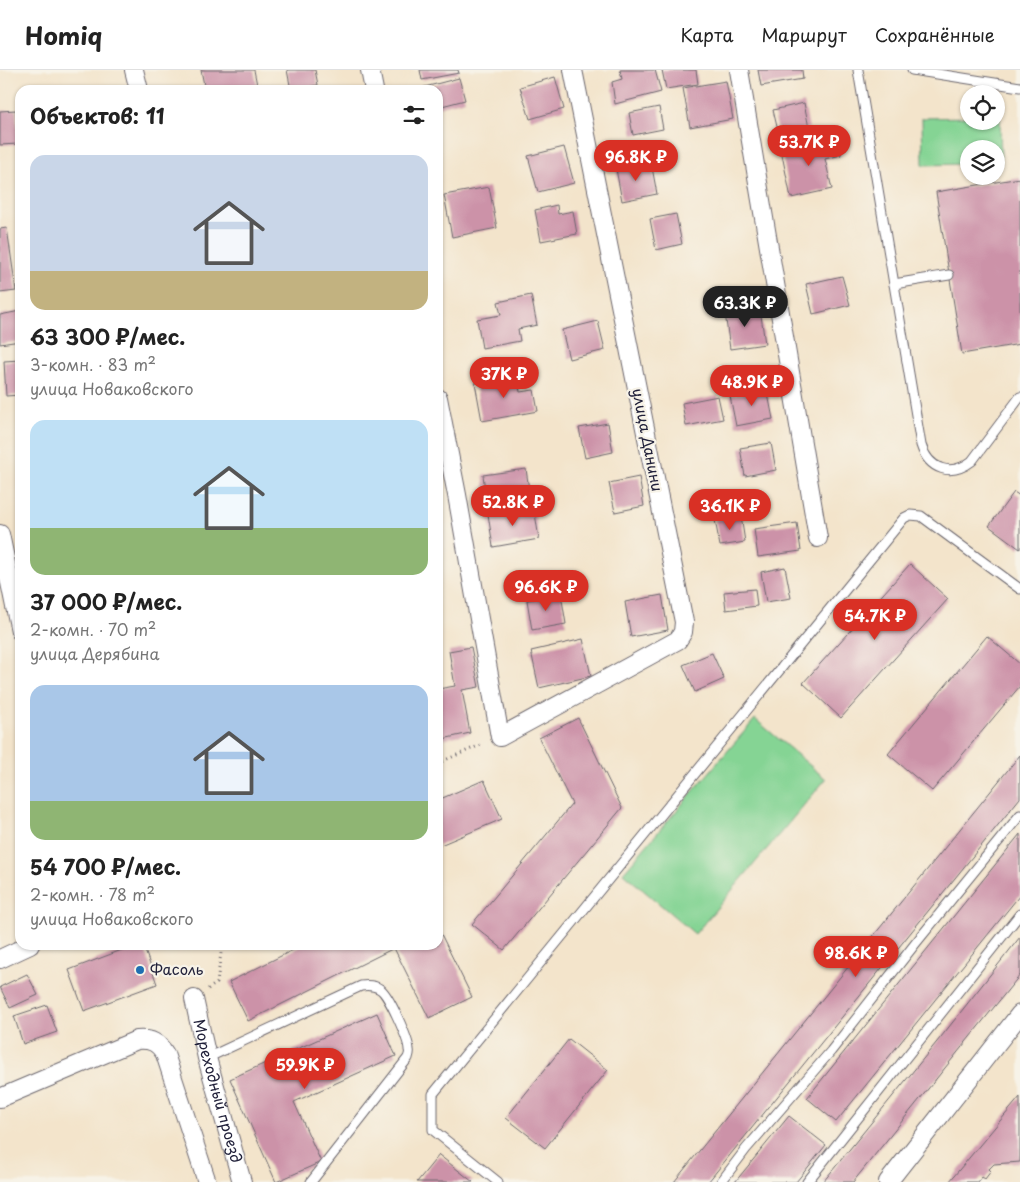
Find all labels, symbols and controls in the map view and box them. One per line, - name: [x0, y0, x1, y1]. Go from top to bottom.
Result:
- text: Homiq: [25, 17, 102, 53]
- text: Карта: [681, 21, 733, 48]
- text: Маршрут: [761, 21, 847, 48]
- text: Сохранённые: [875, 21, 995, 48]
- map controls: [960, 85, 1005, 185]
- button: locate: [960, 85, 1005, 130]
- text: Объектов: 11: [30, 99, 165, 131]
- icon: filters: [400, 101, 428, 129]
- pin: 53.7K ₽: [763, 124, 855, 167]
- text: 53.7K ₽: [779, 129, 839, 153]
- pin: 96.8K ₽: [590, 140, 682, 182]
- button: layers: [960, 140, 1005, 185]
- text: 96.8K ₽: [605, 144, 667, 168]
- icon: home: [184, 188, 274, 278]
- pin: 63.3K ₽: [699, 286, 791, 328]
- text: 63.3K ₽: [714, 290, 776, 314]
- text: 63 300 ₽/мес.: [30, 320, 185, 352]
- text: 3-комн. · 83 m²: [30, 352, 156, 376]
- pin: 37K ₽: [469, 356, 539, 399]
- text: 37K ₽: [481, 361, 527, 385]
- pin: 48.9K ₽: [706, 364, 798, 407]
- text: 48.9K ₽: [721, 369, 783, 393]
- text: улица Новаковского: [30, 376, 193, 400]
- street label: улица Данини: [627, 386, 670, 493]
- icon: home: [184, 453, 274, 543]
- pin: 52.8K ₽: [467, 484, 559, 527]
- pin: 36.1K ₽: [684, 488, 776, 531]
- text: 52.8K ₽: [482, 489, 544, 513]
- text: 36.1K ₽: [700, 493, 760, 517]
- pin: 96.6K ₽: [500, 570, 592, 612]
- text: 96.6K ₽: [514, 574, 578, 598]
- text: 37 000 ₽/мес.: [30, 585, 182, 617]
- pin: 54.7K ₽: [829, 598, 921, 641]
- text: 54.7K ₽: [844, 603, 906, 627]
- text: 2-комн. · 70 m²: [30, 617, 156, 641]
- text: улица Дерябина: [30, 641, 160, 665]
- icon: home: [184, 718, 274, 808]
- text: 54 700 ₽/мес.: [30, 850, 181, 882]
- text: 2-комн. · 78 m²: [30, 882, 155, 906]
- text: улица Новаковского: [30, 906, 193, 930]
- pin: 98.6K ₽: [810, 936, 902, 978]
- text: 98.6K ₽: [825, 940, 887, 964]
- place label: Фасоль: [150, 957, 204, 980]
- marker: Фасоль: [134, 964, 146, 976]
- street label: Мореходный проезд: [189, 1017, 249, 1165]
- pin: 59.9K ₽: [259, 1048, 351, 1090]
- text: 59.9K ₽: [275, 1052, 335, 1076]

